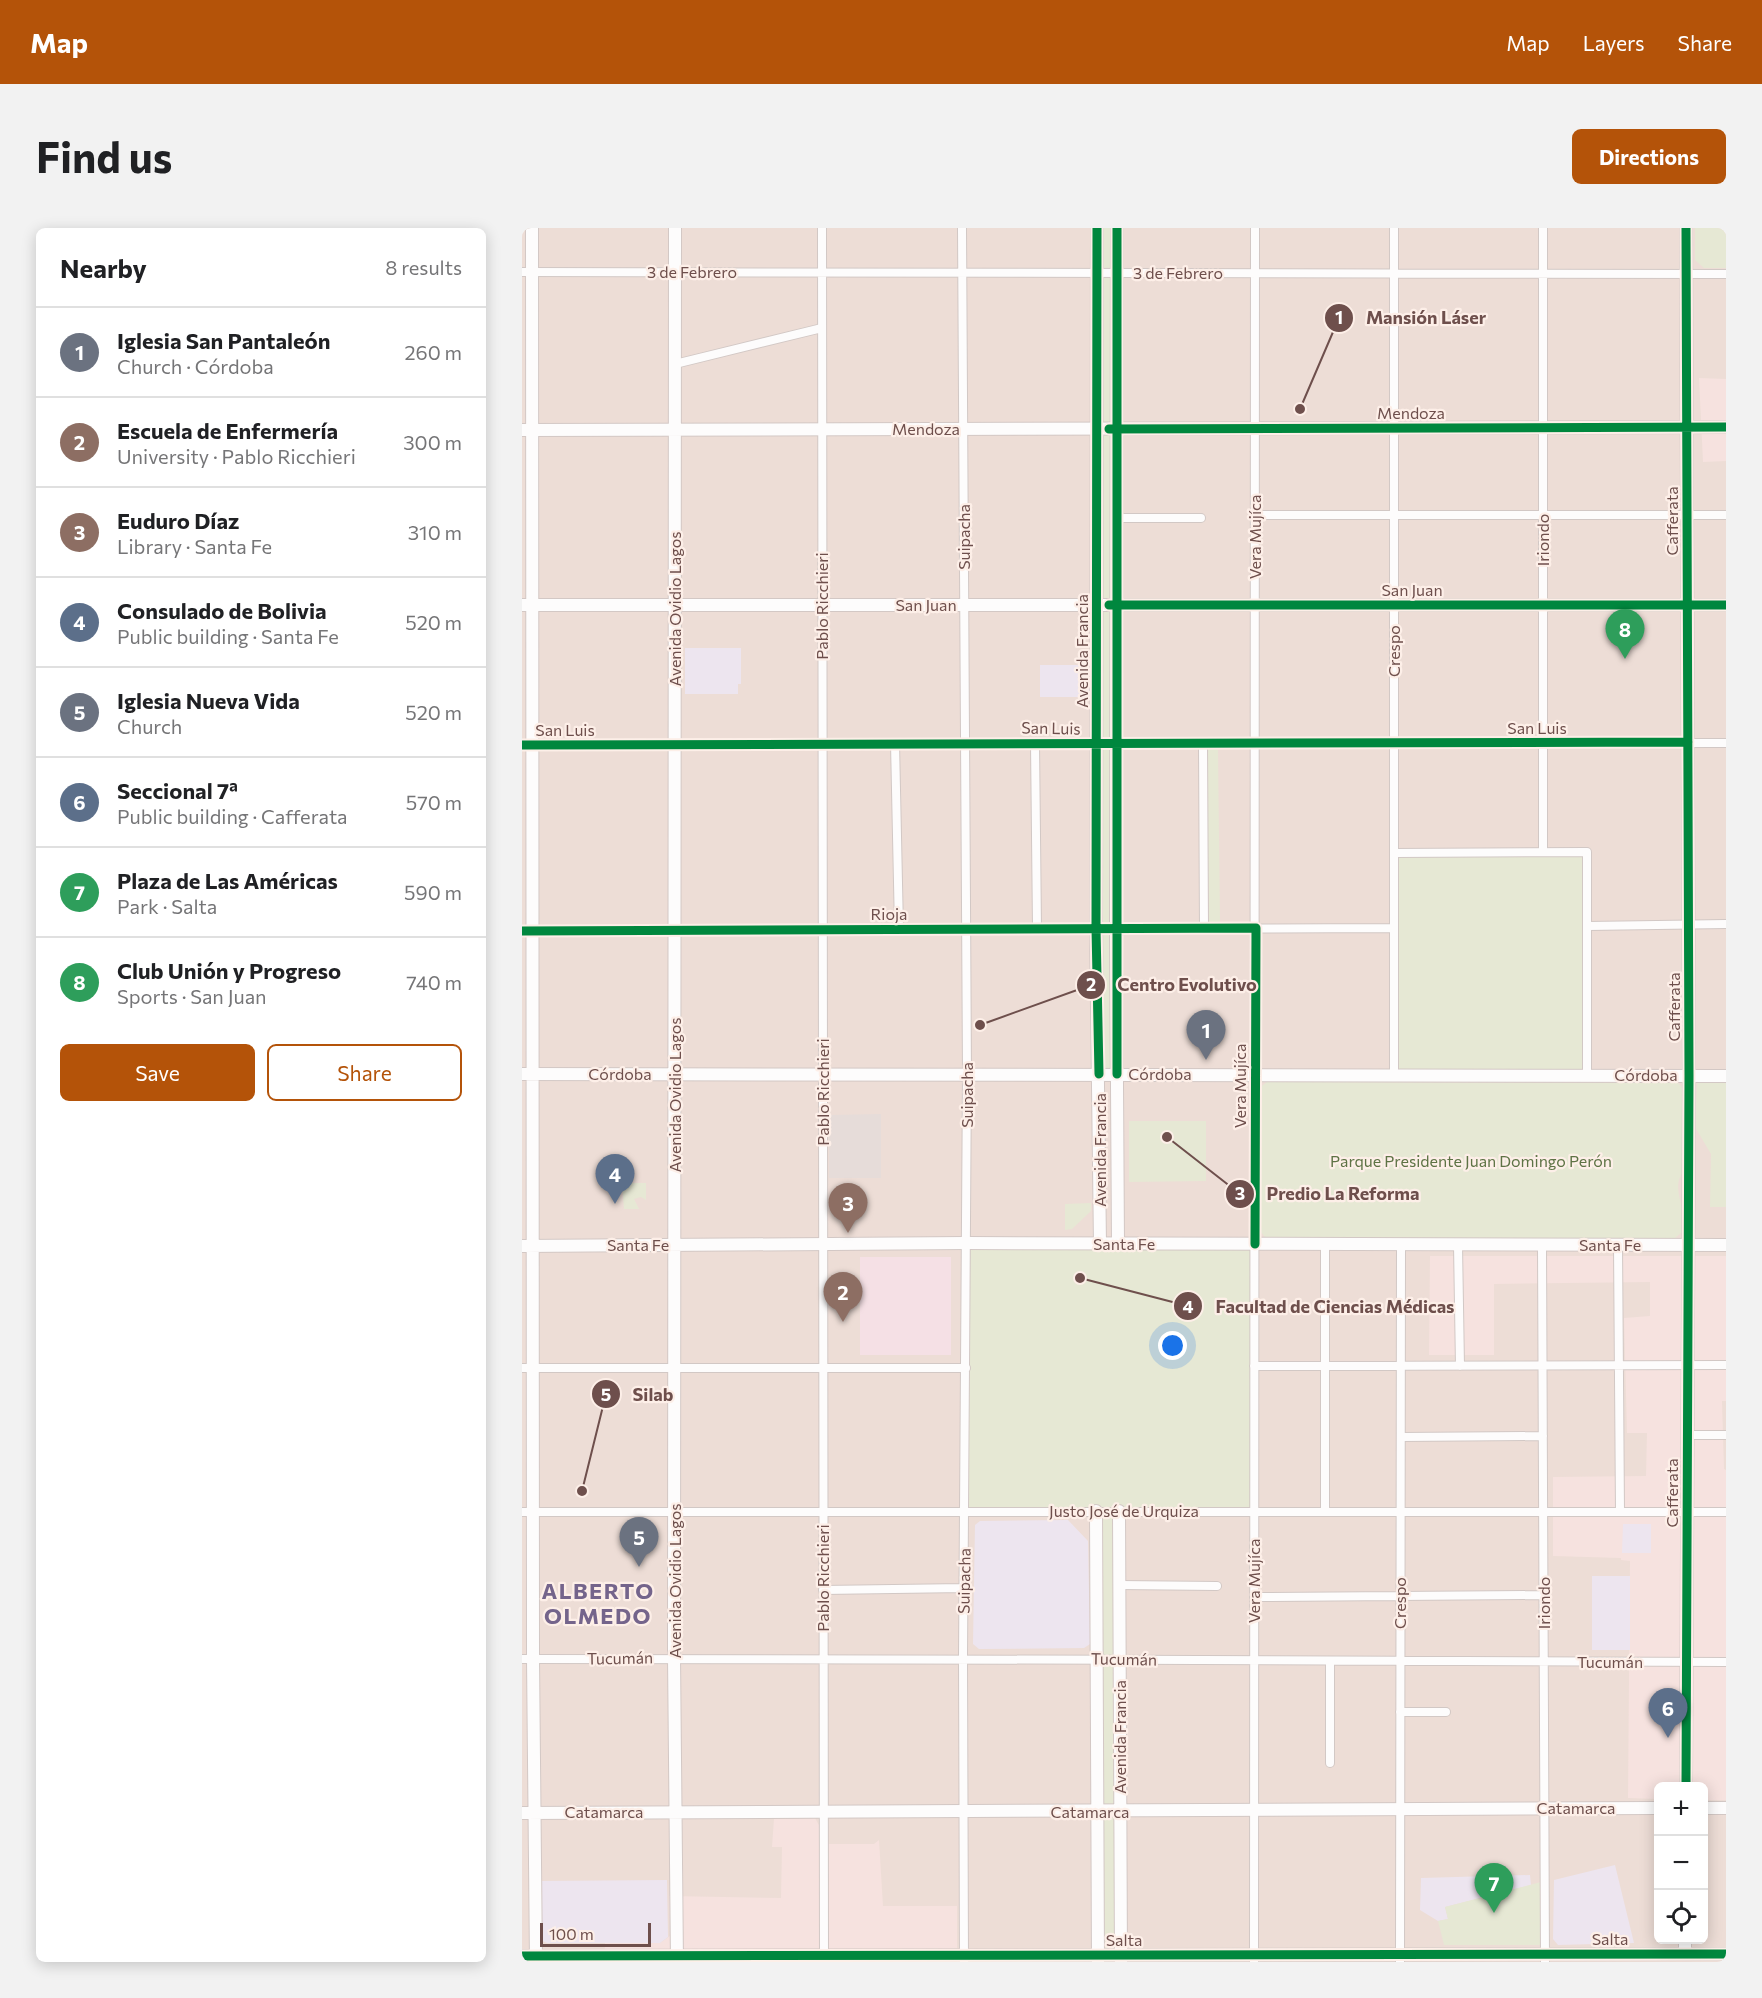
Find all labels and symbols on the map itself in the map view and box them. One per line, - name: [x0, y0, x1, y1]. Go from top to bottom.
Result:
- street label: 3 de Febrero: [647, 262, 737, 281]
- street label: 3 de Febrero: [1133, 263, 1223, 282]
- callout: Mansión Láser: [1324, 300, 1498, 336]
- text: 1: [1335, 306, 1343, 328]
- text: Mansión Láser: [1366, 306, 1487, 328]
- street label: Mendoza: [1377, 403, 1445, 422]
- street label: Mendoza: [892, 419, 960, 438]
- street label: Cafferata: [1662, 486, 1681, 556]
- street label: Vera Mujíca: [1245, 495, 1264, 579]
- street label: Suipacha: [954, 504, 973, 570]
- street label: Iriondo: [1533, 514, 1552, 566]
- street label: Avenida Ovidio Lagos: [665, 532, 684, 686]
- street label: Pablo Ricchieri: [812, 552, 831, 660]
- street label: San Juan: [1381, 580, 1443, 599]
- street label: Avenida Francia: [1072, 594, 1091, 708]
- street label: San Juan: [895, 595, 957, 614]
- pin: 8: [1606, 610, 1644, 659]
- street label: Crespo: [1384, 625, 1403, 677]
- street label: San Luis: [1021, 717, 1081, 738]
- street label: San Luis: [1507, 718, 1567, 737]
- street label: San Luis: [535, 720, 595, 739]
- street label: Rioja: [871, 904, 907, 923]
- callout: Centro Evolutivo: [1076, 967, 1269, 1003]
- street label: Cafferata: [1664, 972, 1683, 1042]
- text: 2: [1086, 973, 1096, 995]
- text: Centro Evolutivo: [1117, 973, 1257, 995]
- pin: 1: [1186, 1010, 1226, 1060]
- street label: Avenida Ovidio Lagos: [665, 1018, 684, 1172]
- street label: Pablo Ricchieri: [813, 1038, 832, 1146]
- street label: Vera Mujíca: [1230, 1044, 1249, 1128]
- street label: Suipacha: [957, 1062, 976, 1128]
- street label: Córdoba: [588, 1064, 652, 1083]
- street label: Córdoba: [1128, 1064, 1192, 1083]
- street label: Córdoba: [1614, 1065, 1678, 1084]
- street label: Avenida Francia: [1090, 1093, 1109, 1207]
- park label: Parque Presidente Juan Domingo Perón: [1330, 1151, 1612, 1170]
- pin: 4: [596, 1154, 634, 1204]
- callout: Predio La Reforma: [1225, 1176, 1432, 1212]
- text: 3: [1235, 1182, 1245, 1204]
- text: Predio La Reforma: [1266, 1182, 1420, 1204]
- pin: 3: [828, 1184, 868, 1233]
- street label: Santa Fe: [1093, 1234, 1155, 1253]
- street label: Santa Fe: [607, 1235, 669, 1254]
- street label: Santa Fe: [1579, 1235, 1641, 1254]
- pin: 2: [824, 1272, 862, 1322]
- callout: Facultad de Ciencias Médicas: [1173, 1288, 1466, 1324]
- text: 4: [1182, 1295, 1194, 1317]
- text: Facultad de Ciencias Médicas: [1215, 1295, 1455, 1317]
- your location: [1158, 1331, 1187, 1360]
- callout: Silab: [591, 1376, 686, 1412]
- text: 5: [601, 1383, 611, 1405]
- text: Silab: [633, 1383, 674, 1405]
- street label: Cafferata: [1662, 1458, 1681, 1528]
- street label: Justo José de Urquiza: [1049, 1501, 1199, 1520]
- street label: Avenida Ovidio Lagos: [665, 1504, 684, 1658]
- pin: 5: [620, 1518, 658, 1567]
- street label: Pablo Ricchieri: [813, 1524, 832, 1632]
- street label: Vera Mujíca: [1244, 1539, 1263, 1623]
- street label: Suipacha: [953, 1548, 974, 1614]
- district label: ALBERTO OLMEDO: [541, 1577, 655, 1629]
- street label: Crespo: [1390, 1577, 1409, 1629]
- street label: Iriondo: [1534, 1577, 1553, 1629]
- street label: Tucumán: [587, 1647, 653, 1668]
- street label: Tucumán: [1091, 1648, 1157, 1669]
- street label: Tucumán: [1577, 1652, 1643, 1671]
- street label: Avenida Francia: [1110, 1680, 1129, 1794]
- pin: 6: [1648, 1688, 1688, 1738]
- street label: Catamarca: [1537, 1798, 1615, 1817]
- street label: Catamarca: [565, 1802, 643, 1821]
- street label: Catamarca: [1051, 1802, 1129, 1821]
- pin: 7: [1474, 1864, 1514, 1913]
- scale bar: [540, 1920, 651, 1948]
- street label: Salta: [1592, 1929, 1628, 1948]
- street label: Salta: [1106, 1930, 1142, 1949]

